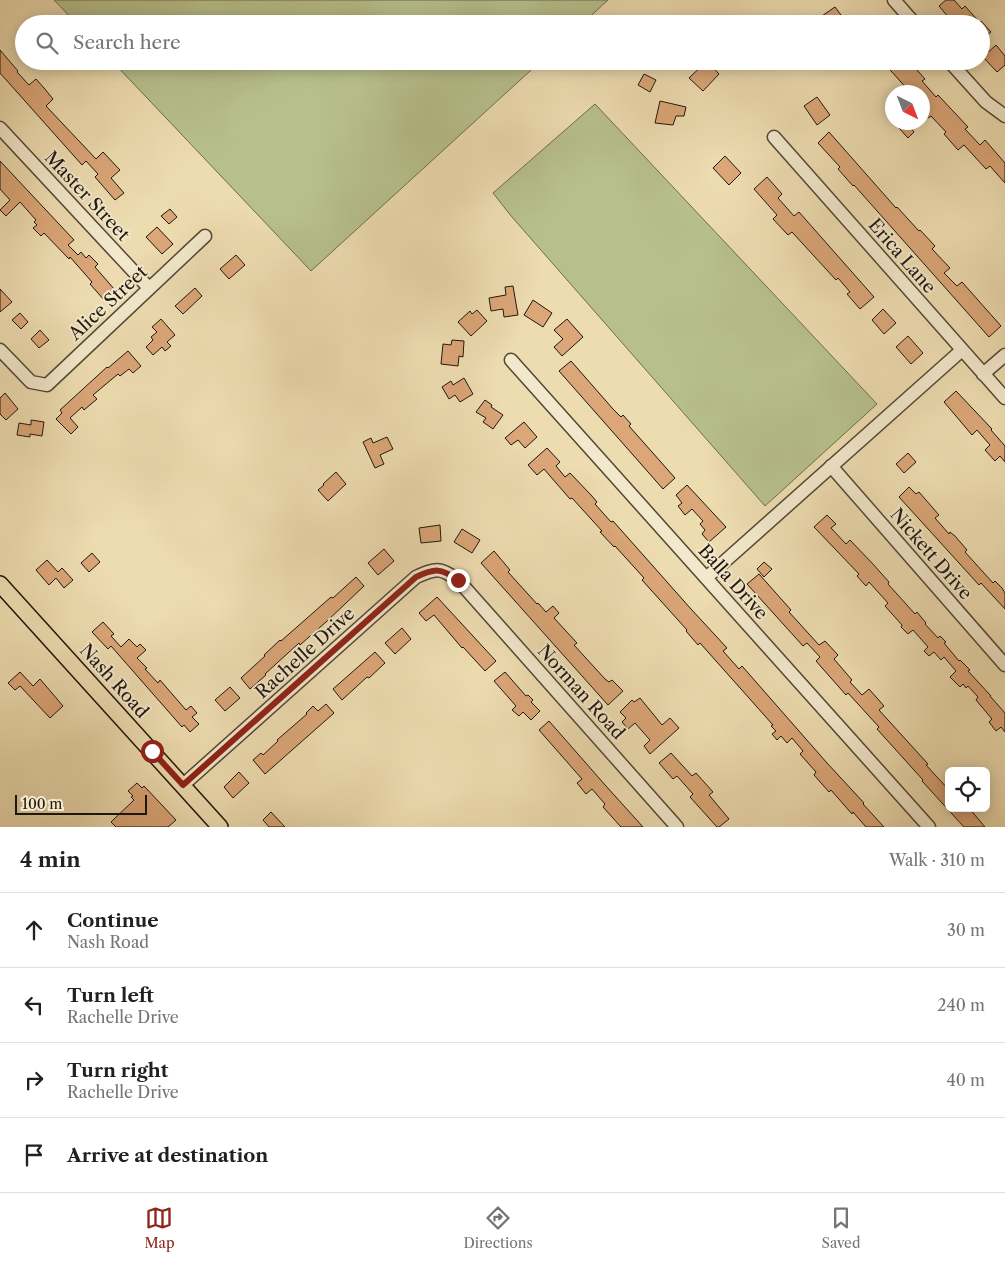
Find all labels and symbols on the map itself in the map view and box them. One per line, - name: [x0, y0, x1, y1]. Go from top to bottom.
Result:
- north arrow: [885, 85, 930, 130]
- street label: Master Street: [40, 147, 135, 246]
- street label: Erica Lane: [864, 214, 940, 298]
- street label: Alice Street: [63, 261, 152, 346]
- street label: Nickett Drive: [885, 504, 977, 604]
- street label: Balla Drive: [694, 540, 772, 624]
- route end: [447, 569, 470, 592]
- street label: Rachelle Drive: [251, 603, 359, 703]
- street label: Nash Road: [75, 639, 153, 723]
- street label: Norman Road: [533, 640, 629, 744]
- route start: [141, 740, 164, 763]
- scale bar: [15, 792, 148, 815]

